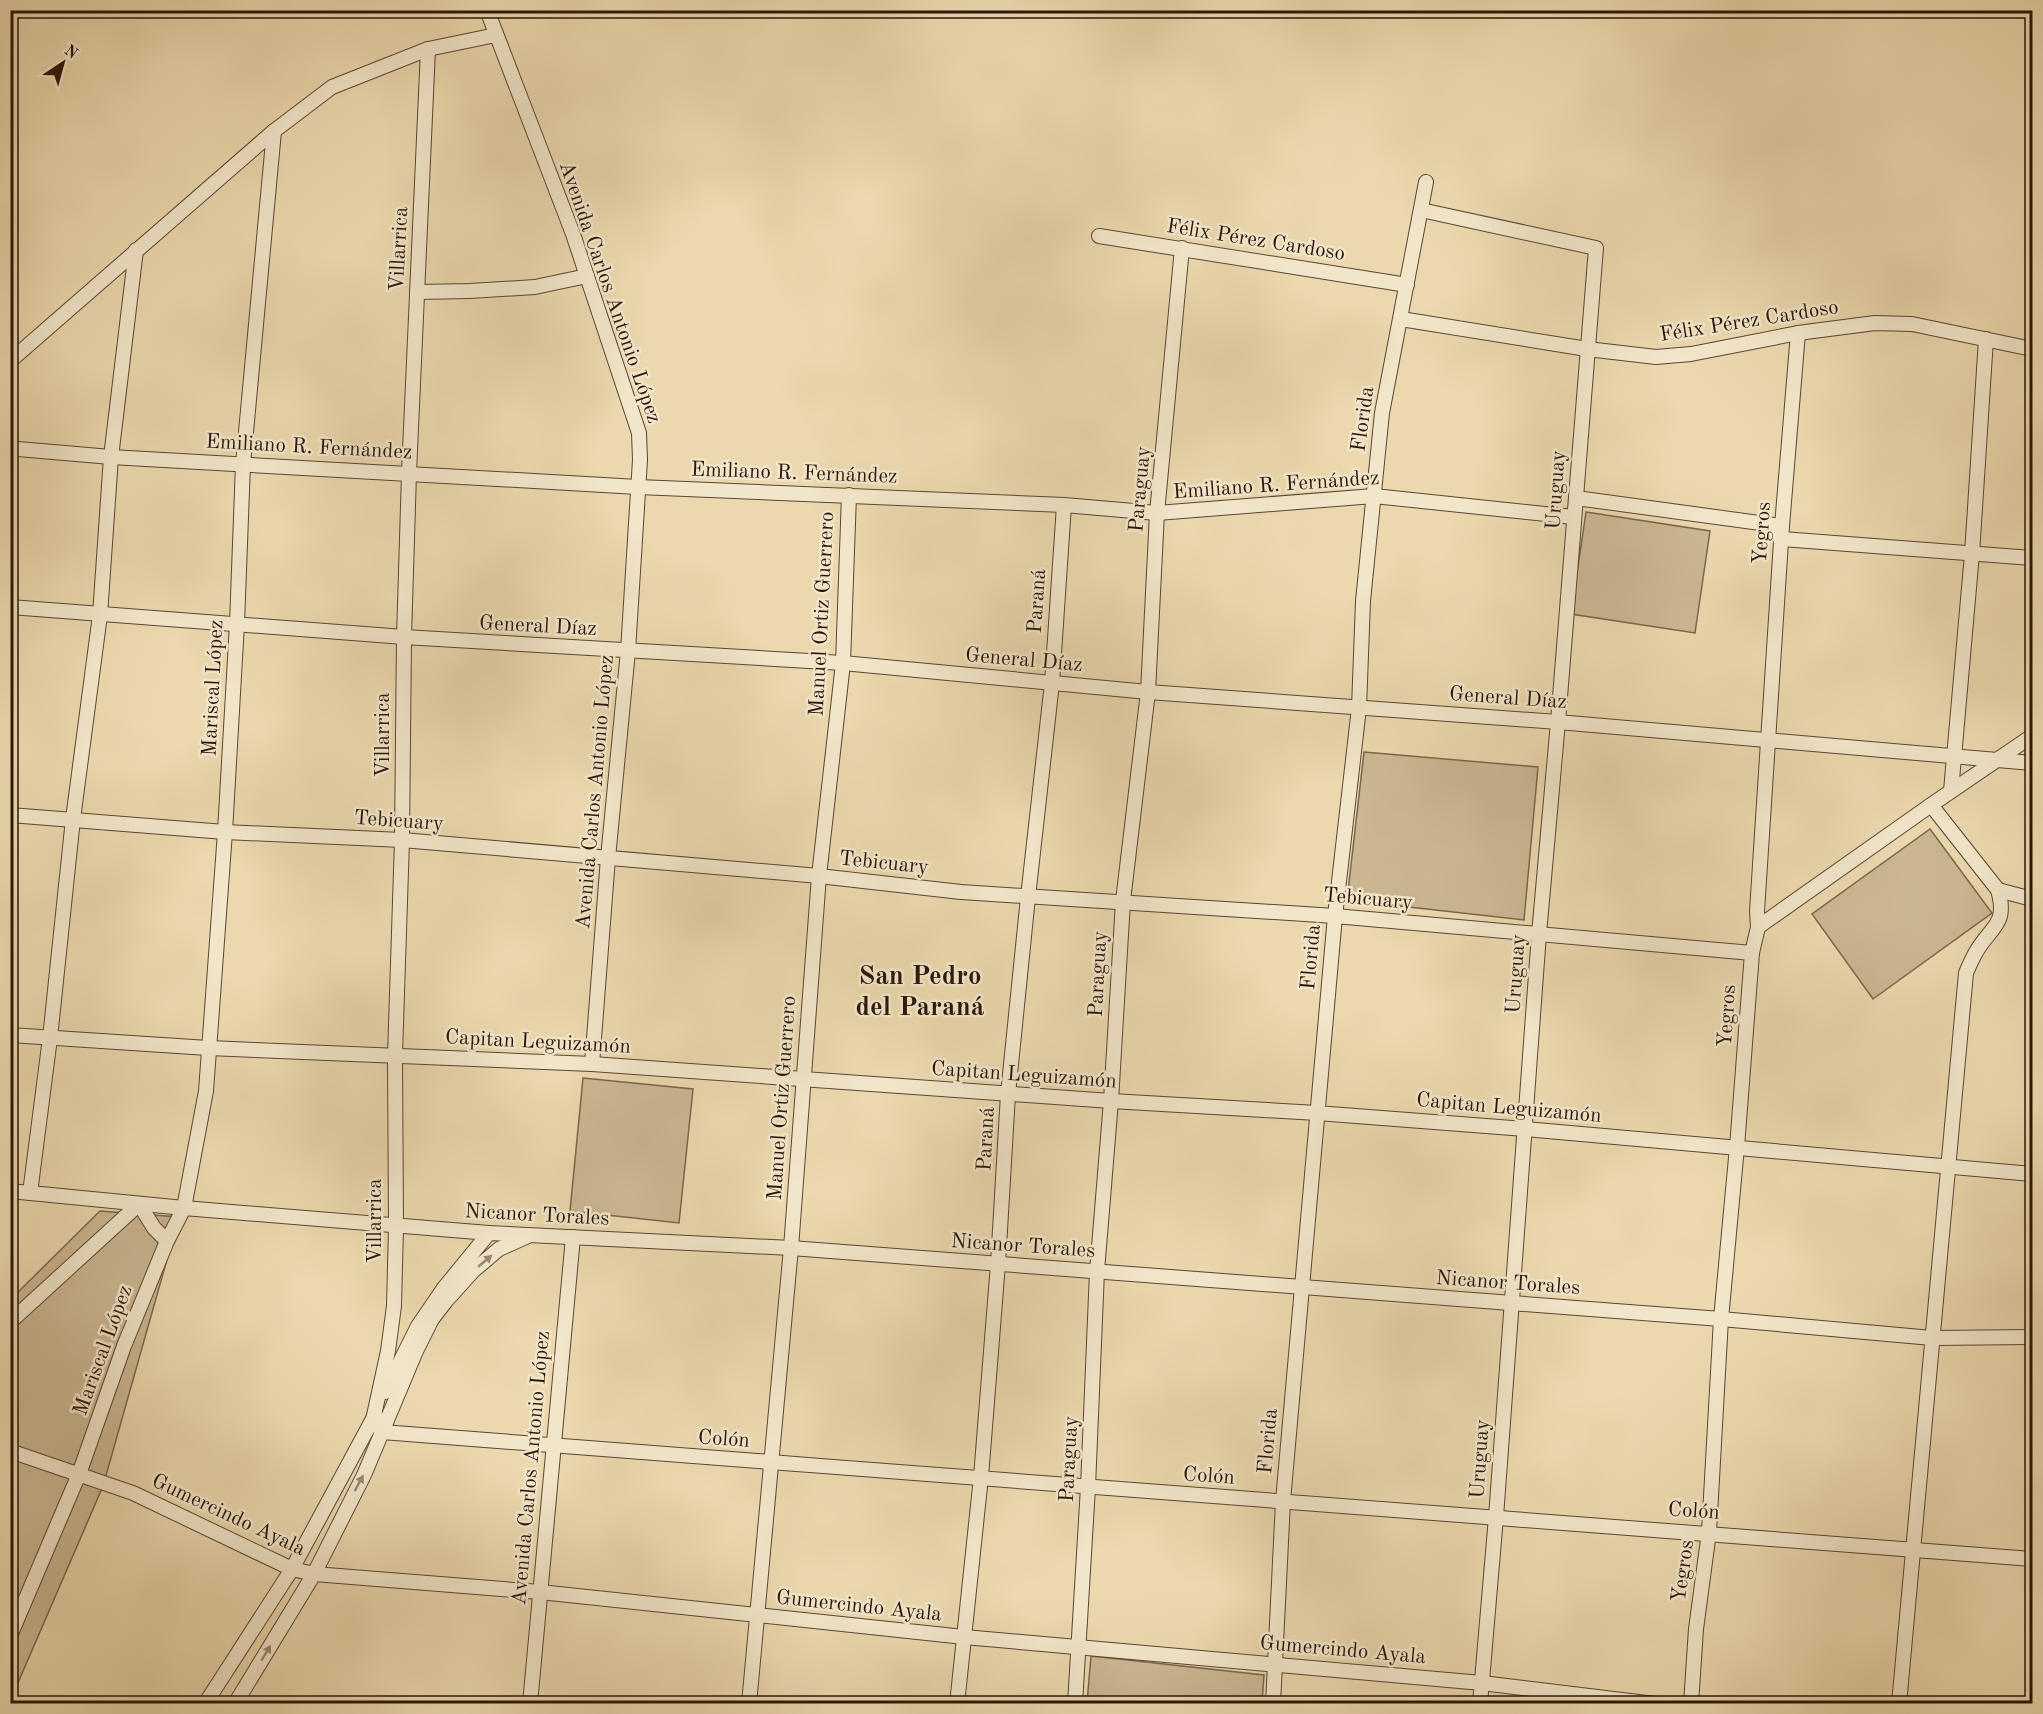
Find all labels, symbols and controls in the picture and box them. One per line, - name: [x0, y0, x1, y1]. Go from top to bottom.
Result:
- north arrow: [33, 33, 93, 93]
- text: N: [61, 42, 81, 63]
- street label: Avenida Carlos Antonio López: [555, 159, 664, 426]
- street label: Villarrica: [387, 206, 412, 292]
- street label: Félix Pérez Cardoso: [1165, 216, 1347, 265]
- street label: Félix Pérez Cardoso: [1658, 297, 1840, 346]
- street label: Florida: [1349, 385, 1378, 453]
- street label: Emiliano R. Fernández: [205, 432, 413, 463]
- street label: Paraguay: [1126, 445, 1155, 533]
- street label: Uruguay: [1543, 450, 1570, 531]
- street label: Emiliano R. Fernández: [690, 459, 898, 488]
- street label: Emiliano R. Fernández: [1172, 468, 1380, 503]
- street label: Yegros: [1750, 501, 1775, 565]
- street label: Manuel Ortiz Guerrero: [807, 511, 838, 717]
- street label: Paraná: [1025, 568, 1050, 634]
- street label: General Díaz: [478, 613, 597, 640]
- street label: Mariscal López: [199, 619, 228, 757]
- street label: General Díaz: [964, 645, 1084, 676]
- street label: Avenida Carlos Antonio López: [573, 654, 618, 930]
- street label: General Díaz: [1448, 684, 1567, 713]
- street label: Villarrica: [373, 692, 394, 778]
- street label: Tebicuary: [353, 808, 445, 835]
- street label: Tebicuary: [838, 848, 930, 879]
- street label: Tebicuary: [1322, 885, 1414, 914]
- street label: Florida: [1298, 923, 1325, 991]
- street label: Paraguay: [1086, 930, 1111, 1018]
- street label: Uruguay: [1503, 934, 1530, 1015]
- district label: San Pedro del Paraná: [856, 963, 985, 1021]
- street label: Yegros: [1715, 984, 1740, 1048]
- street label: Manuel Ortiz Guerrero: [765, 995, 800, 1201]
- street label: Capitan Leguizamón: [445, 1027, 631, 1058]
- street label: Capitan Leguizamón: [930, 1059, 1117, 1092]
- street label: Capitan Leguizamón: [1415, 1090, 1602, 1127]
- street label: Paraná: [974, 1106, 999, 1172]
- street label: Villarrica: [365, 1178, 386, 1264]
- street label: Nicanor Torales: [464, 1201, 610, 1230]
- street label: Nicanor Torales: [950, 1231, 1096, 1262]
- one-way arrow: [477, 1255, 492, 1268]
- street label: Nicanor Torales: [1435, 1268, 1581, 1299]
- street label: Mariscal López: [70, 1283, 137, 1418]
- street label: Avenida Carlos Antonio López: [509, 1330, 554, 1606]
- street label: Florida: [1255, 1407, 1282, 1475]
- street label: Paraguay: [1057, 1415, 1082, 1503]
- street label: Uruguay: [1467, 1419, 1494, 1500]
- street label: Colón: [697, 1427, 751, 1452]
- street label: Colón: [1182, 1464, 1236, 1489]
- street label: Gumercindo Ayala: [148, 1471, 308, 1560]
- one-way arrow: [354, 1474, 364, 1491]
- street label: Colón: [1667, 1499, 1721, 1524]
- street label: Yegros: [1669, 1539, 1698, 1604]
- street label: Gumercindo Ayala: [775, 1587, 943, 1626]
- street label: Gumercindo Ayala: [1259, 1633, 1427, 1668]
- one-way arrow: [260, 1645, 271, 1662]

